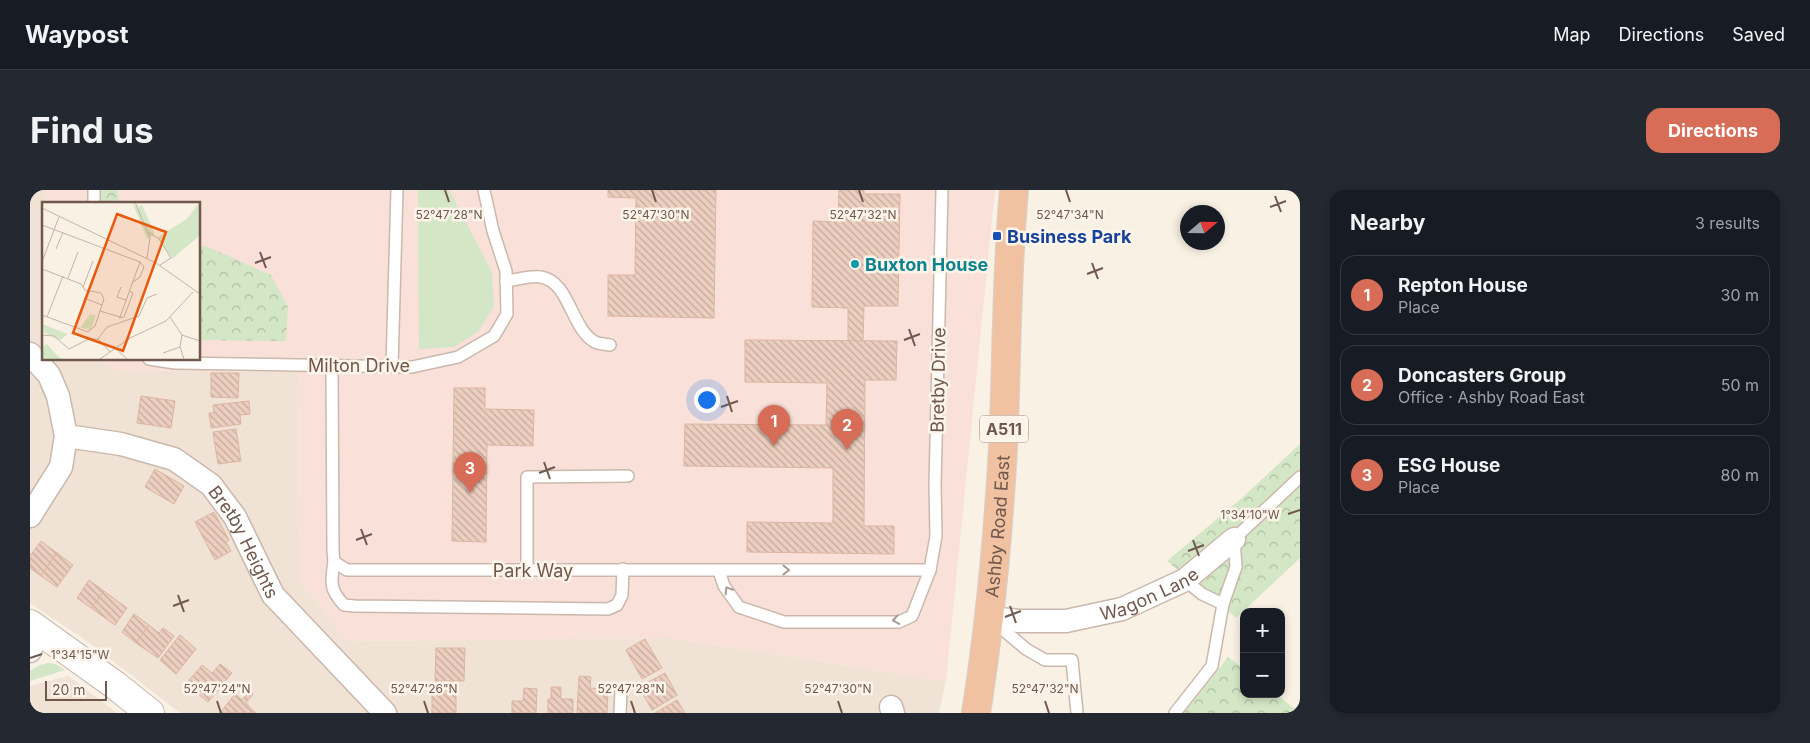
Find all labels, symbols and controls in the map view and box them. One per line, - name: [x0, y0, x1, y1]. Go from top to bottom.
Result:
- text: Waypost: [25, 20, 129, 49]
- text: Map: [1553, 24, 1591, 45]
- text: Directions: [1619, 24, 1704, 45]
- text: Saved: [1732, 24, 1785, 45]
- button: Directions: [1646, 108, 1780, 153]
- text: Find us: [30, 109, 154, 151]
- inset map: [42, 202, 200, 360]
- north arrow: [1180, 205, 1225, 250]
- text: 52°47'28"N: [415, 207, 483, 222]
- text: 52°47'30"N: [622, 207, 690, 222]
- text: 52°47'32"N: [829, 207, 897, 222]
- text: 52°47'34"N: [1036, 207, 1104, 222]
- text: Nearby: [1350, 210, 1425, 235]
- text: 3 results: [1695, 213, 1760, 233]
- place label: Business Park: [1007, 226, 1132, 247]
- marker: Business Park: [991, 230, 1003, 242]
- place label: Buxton House: [865, 254, 989, 275]
- marker: Buxton House: [849, 258, 861, 270]
- text: Repton House: [1398, 274, 1528, 297]
- text: 1: [1364, 285, 1370, 305]
- text: 30 m: [1721, 285, 1759, 305]
- text: Place: [1398, 297, 1440, 317]
- street label: Bretby Drive: [927, 327, 949, 433]
- street label: Milton Drive: [308, 355, 410, 376]
- text: Doncasters Group: [1398, 364, 1566, 387]
- text: 2: [1362, 375, 1372, 395]
- text: 50 m: [1721, 375, 1759, 395]
- your location: [694, 387, 720, 413]
- text: Office · Ashby Road East: [1398, 387, 1585, 407]
- pin: 1: [758, 405, 790, 446]
- pin: 2: [831, 409, 863, 450]
- road number: A511: [980, 415, 1028, 442]
- pin: 3: [454, 452, 486, 493]
- street label: Ashby Road East: [981, 454, 1013, 599]
- text: ESG House: [1398, 454, 1500, 477]
- text: 3: [1362, 465, 1372, 485]
- text: 80 m: [1720, 465, 1759, 485]
- text: Place: [1398, 477, 1440, 497]
- street label: Bretby Heights: [205, 481, 283, 602]
- text: 1°34'10"W: [1221, 507, 1280, 522]
- street label: Park Way: [493, 560, 573, 581]
- street label: Wagon Lane: [1098, 563, 1203, 624]
- one-way arrow: [782, 565, 790, 576]
- one-way arrow: [724, 587, 734, 596]
- map controls: [1240, 608, 1285, 698]
- button: +: [1240, 608, 1285, 653]
- one-way arrow: [892, 615, 901, 625]
- text: 1°34'15"W: [51, 647, 110, 662]
- button: −: [1240, 653, 1285, 698]
- scale bar: [45, 678, 108, 701]
- text: 20 m: [52, 681, 86, 698]
- text: 52°47'24"N: [183, 681, 251, 696]
- text: 52°47'26"N: [390, 681, 458, 696]
- text: 52°47'28"N: [597, 681, 665, 696]
- text: 52°47'30"N: [804, 681, 872, 696]
- text: 52°47'32"N: [1011, 681, 1079, 696]

